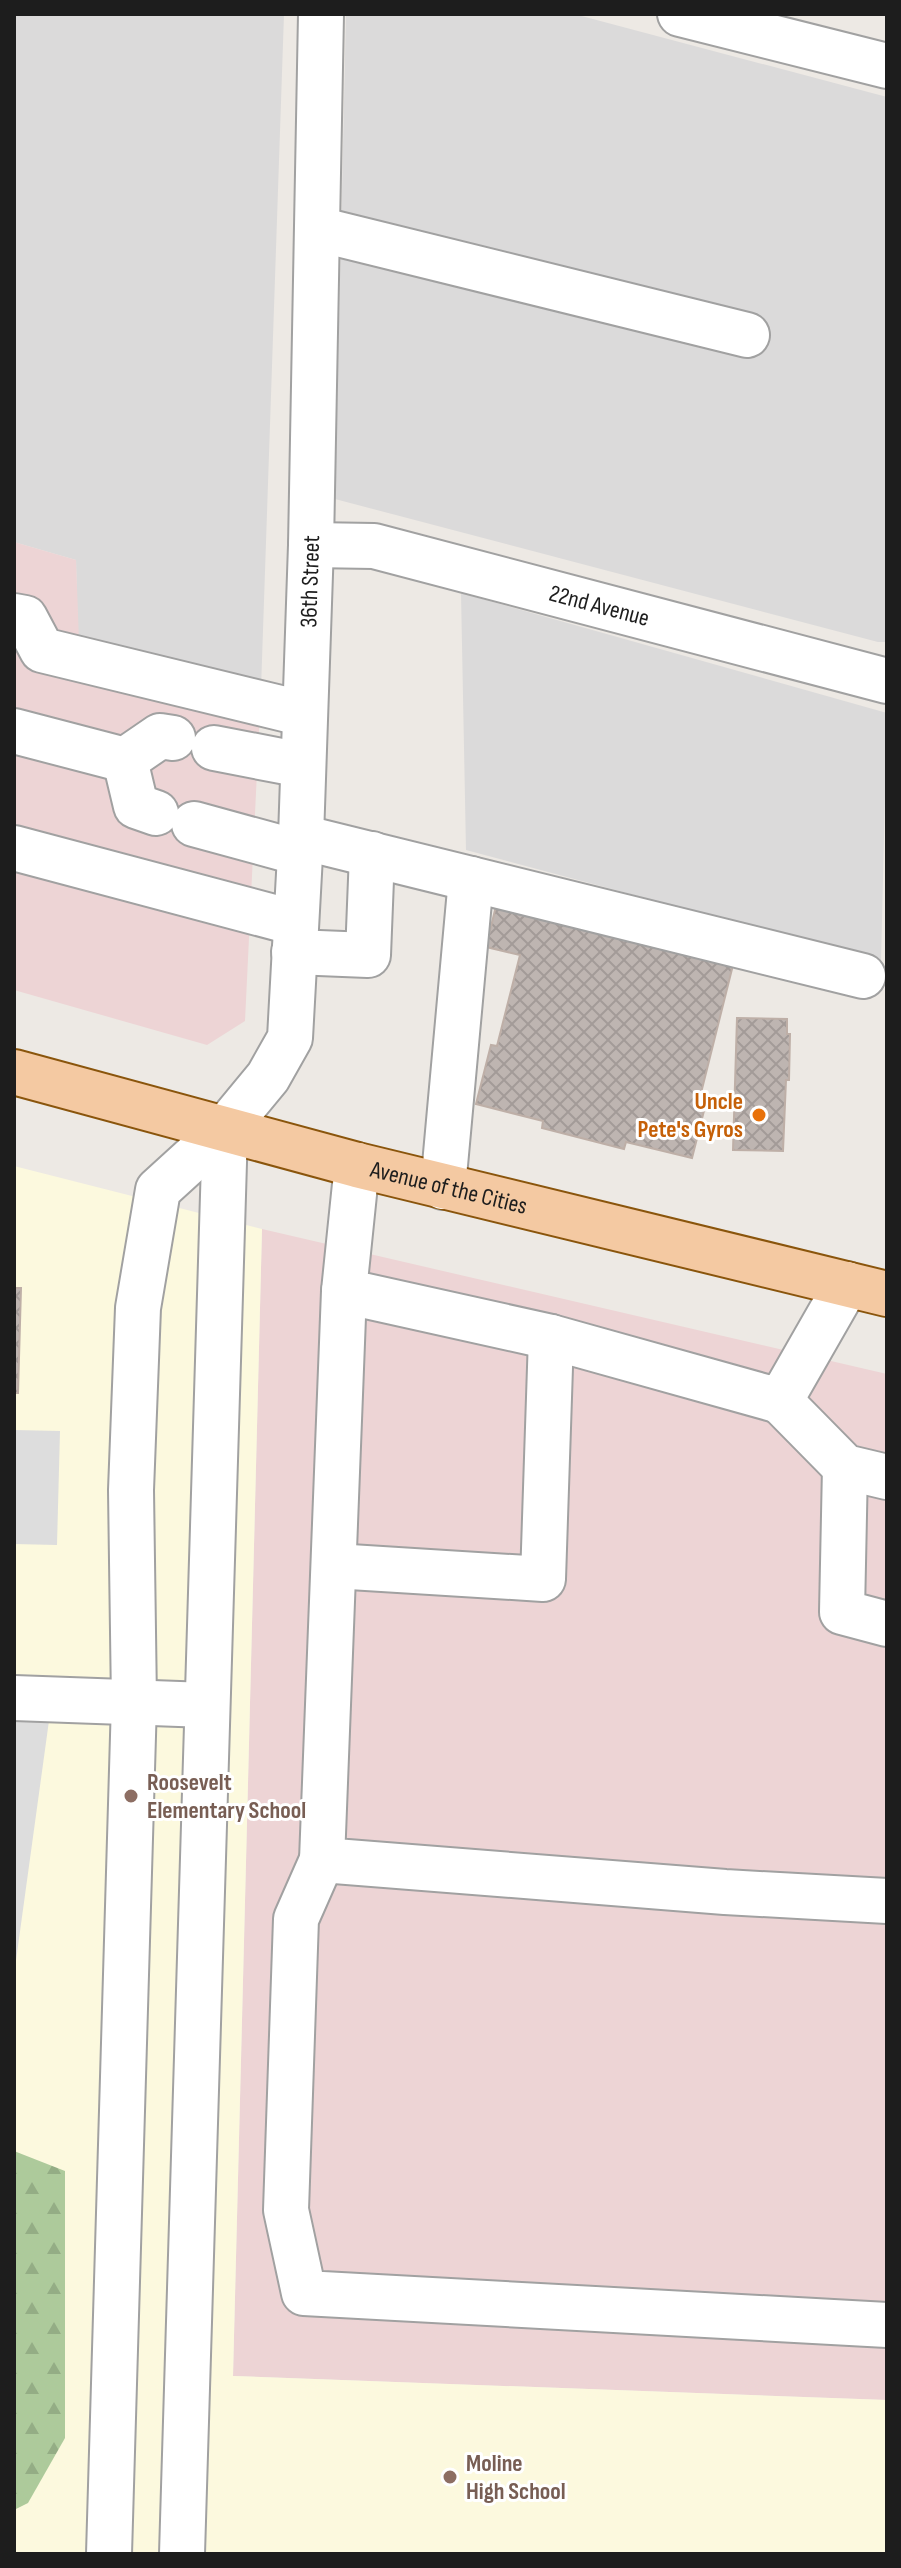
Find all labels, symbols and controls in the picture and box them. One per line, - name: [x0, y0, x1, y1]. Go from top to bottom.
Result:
- street label: 36th Street: [294, 535, 326, 628]
- street label: 22nd Avenue: [546, 579, 653, 633]
- place label: Uncle Pete's Gyros: [637, 1087, 743, 1144]
- marker: Uncle Pete's Gyros: [750, 1106, 768, 1124]
- street label: Avenue of the Cities: [367, 1155, 530, 1221]
- place label: Roosevelt Elementary School: [147, 1768, 306, 1825]
- marker: Roosevelt Elementary School: [122, 1787, 140, 1805]
- place label: Moline High School: [466, 2449, 566, 2506]
- marker: Moline High School: [441, 2468, 459, 2486]

